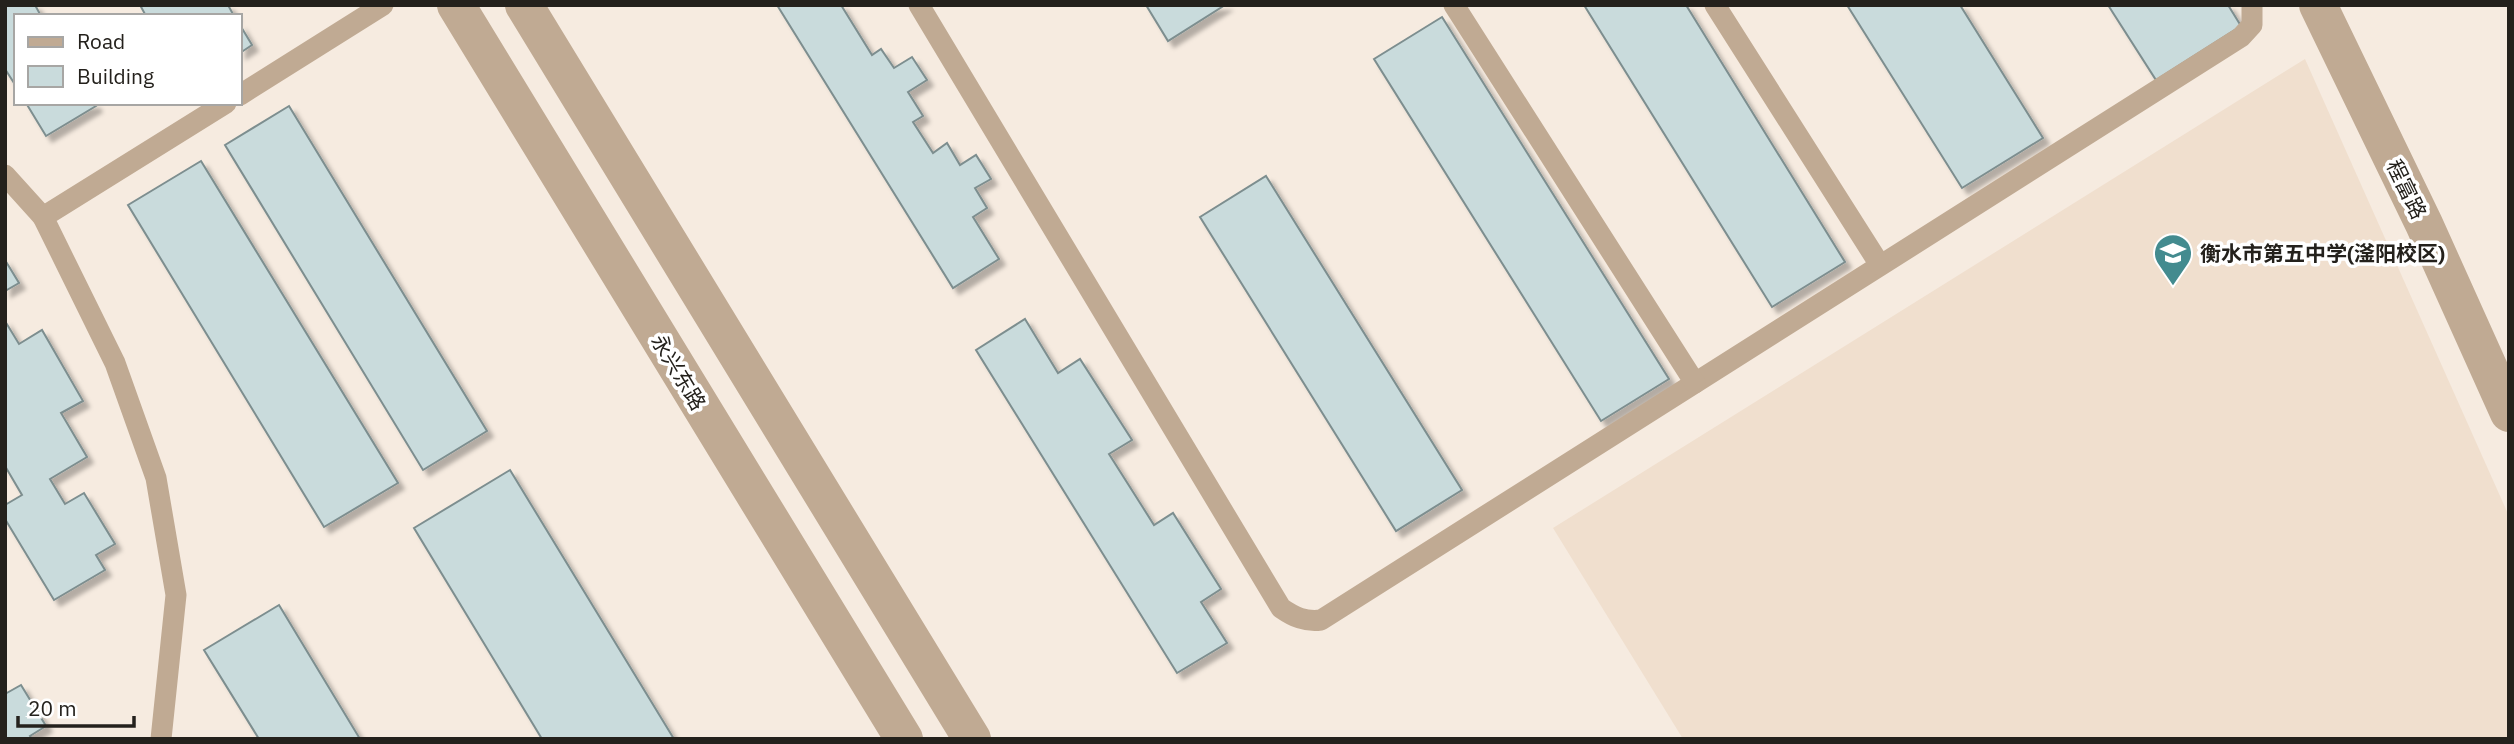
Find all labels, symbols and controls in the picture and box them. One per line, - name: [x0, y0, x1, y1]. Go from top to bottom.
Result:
- legend: [14, 14, 242, 105]
- text: Road: [77, 27, 125, 55]
- text: Building: [77, 62, 154, 90]
- street label: 程富路: [2381, 155, 2433, 223]
- school or university icon: 衡水市第五中学(滏阳校区): [2152, 232, 2194, 287]
- place label: 衡水市第五中学(滏阳校区): [2200, 239, 2445, 267]
- street label: 永兴东路: [645, 329, 713, 415]
- scale bar: [18, 684, 133, 728]
- text: 20 m: [28, 694, 77, 722]

